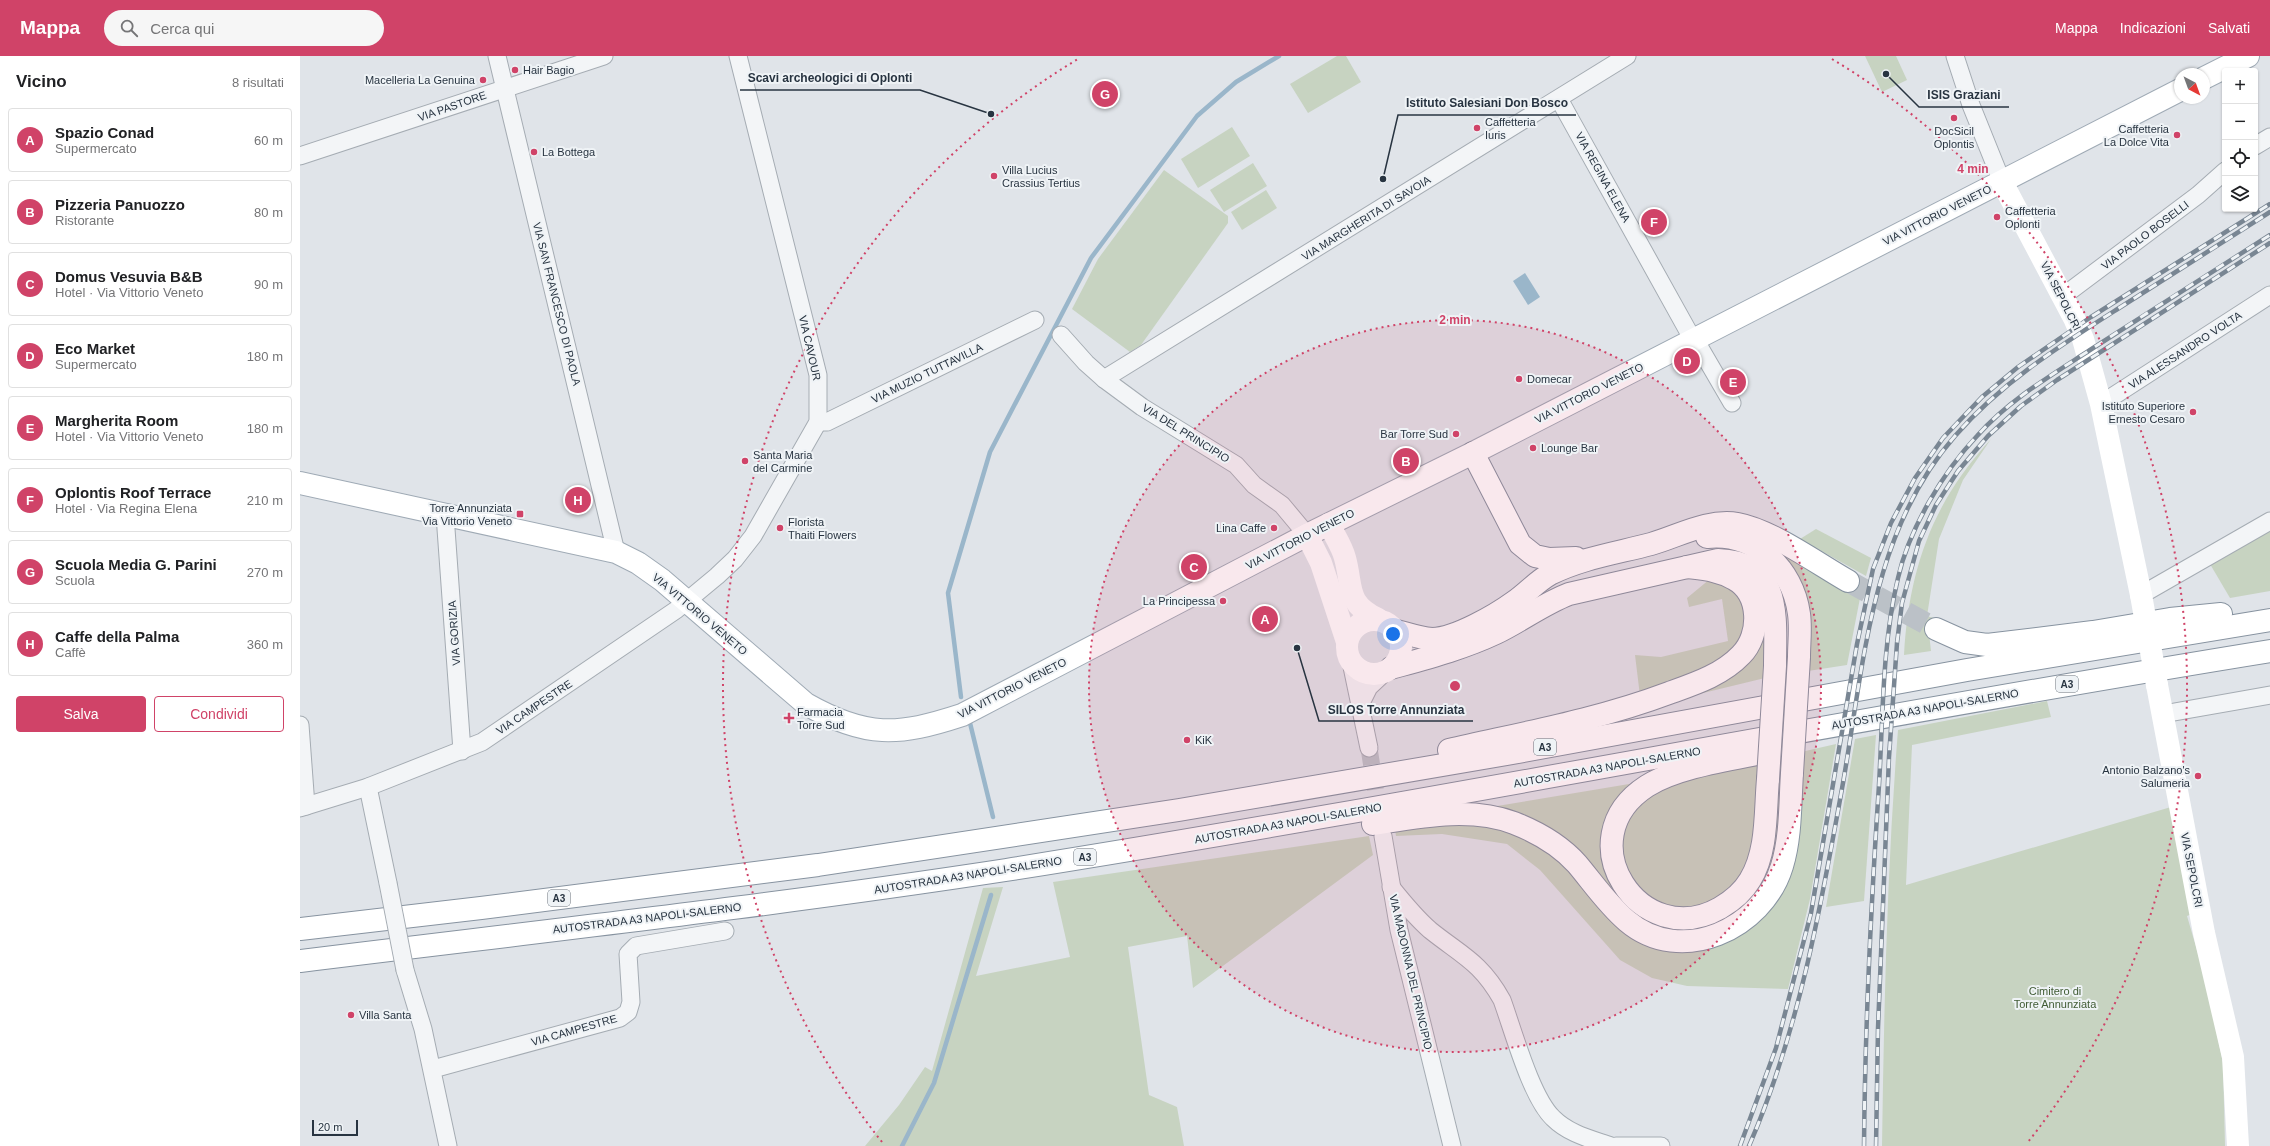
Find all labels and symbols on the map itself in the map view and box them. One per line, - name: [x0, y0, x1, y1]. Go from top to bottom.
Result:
- place label: Hair Bagio: [523, 64, 574, 76]
- marker: Hair Bagio: [510, 65, 520, 75]
- callout: Scavi archeologici di Oplonti: [740, 66, 920, 90]
- north arrow: [2174, 68, 2210, 104]
- text: Scavi archeologici di Oplonti: [748, 71, 912, 85]
- place label: Macelleria La Genuina: [365, 74, 476, 86]
- marker: Macelleria La Genuina: [478, 75, 488, 85]
- pin: G: [1092, 79, 1118, 109]
- callout: ISIS Graziani: [1919, 83, 2009, 107]
- text: ISIS Graziani: [1927, 88, 2001, 102]
- street label: VIA PASTORE: [416, 89, 488, 123]
- callout: Istituto Salesiani Don Bosco: [1398, 91, 1576, 115]
- text: Istituto Salesiani Don Bosco: [1406, 96, 1568, 110]
- marker: DocSicil Oplontis: [1949, 113, 1959, 123]
- place label: Caffetteria Iuris: [1485, 116, 1536, 141]
- marker: Caffetteria Iuris: [1472, 123, 1482, 133]
- place label: Caffetteria La Dolce Vita: [2104, 123, 2170, 148]
- place label: DocSicil Oplontis: [1934, 125, 1975, 150]
- street label: VIA REGINA ELENA: [1573, 130, 1633, 225]
- marker: Caffetteria La Dolce Vita: [2172, 130, 2182, 140]
- place label: La Bottega: [542, 146, 596, 158]
- marker: La Bottega: [529, 147, 539, 157]
- text: 4 min: [1957, 162, 1989, 176]
- place label: Villa Lucius Crassius Tertius: [1002, 164, 1081, 189]
- marker: Villa Lucius Crassius Tertius: [989, 171, 999, 181]
- street label: VIA MARGHERITA DI SAVOIA: [1299, 173, 1433, 263]
- street label: VIA VITTORIO VENETO: [1881, 182, 1994, 248]
- street label: VIA PAOLO BOSELLI: [2099, 198, 2191, 272]
- place label: Caffetteria Oplonti: [2005, 205, 2056, 230]
- pin: F: [1641, 207, 1667, 237]
- marker: Caffetteria Oplonti: [1992, 212, 2002, 222]
- street label: VIA SAN FRANCESCO DI PAOLA: [531, 221, 583, 388]
- street label: VIA SEPOLCRI: [2038, 260, 2084, 332]
- street label: VIA ALESSANDRO VOLTA: [2126, 309, 2244, 391]
- text: 2 min: [1439, 313, 1471, 327]
- street label: VIA CAVOUR: [797, 314, 823, 382]
- street label: VIA MUZIO TUTTAVILLA: [869, 341, 985, 405]
- pin: D: [1674, 346, 1700, 376]
- street label: VIA VITTORIO VENETO: [1533, 360, 1646, 426]
- pin: E: [1720, 367, 1746, 397]
- place label: Domecar: [1527, 373, 1572, 385]
- marker: Domecar: [1514, 374, 1524, 384]
- place label: Istituto Superiore Ernesto Cesaro: [2102, 400, 2185, 425]
- street label: VIA DEL PRINCIPIO: [1140, 401, 1232, 465]
- marker: Istituto Superiore Ernesto Cesaro: [2188, 407, 2198, 417]
- place label: Bar Torre Sud: [1380, 428, 1448, 440]
- marker: Bar Torre Sud: [1451, 429, 1461, 439]
- place label: Lounge Bar: [1541, 442, 1598, 454]
- marker: Lounge Bar: [1528, 443, 1538, 453]
- pin: B: [1393, 446, 1419, 476]
- place label: Santa Maria del Carmine: [753, 449, 813, 474]
- marker: Santa Maria del Carmine: [740, 456, 750, 466]
- pin: H: [565, 485, 591, 515]
- place label: Torre Annunziata Via Vittorio Veneto: [422, 502, 513, 527]
- street label: VIA VITTORIO VENETO: [1244, 506, 1357, 572]
- marker: Torre Annunziata Via Vittorio Veneto: [515, 509, 525, 519]
- place label: Florista Thaiti Flowers: [788, 516, 857, 541]
- place label: Lina Caffe: [1216, 522, 1266, 534]
- marker: Florista Thaiti Flowers: [775, 523, 785, 533]
- marker: Lina Caffe: [1269, 523, 1279, 533]
- pin: C: [1181, 552, 1207, 582]
- street label: VIA VITTORIO VENETO: [650, 571, 750, 657]
- place label: La Principessa: [1143, 595, 1216, 607]
- marker: La Principessa: [1218, 596, 1228, 606]
- street label: VIA GORIZIA: [446, 599, 462, 666]
- pin: A: [1252, 604, 1278, 634]
- your location: [1383, 624, 1403, 644]
- street label: VIA VITTORIO VENETO: [956, 655, 1069, 721]
- road number: A3: [2056, 676, 2078, 692]
- street label: VIA CAMPESTRE: [494, 677, 574, 737]
- centre of rings: [1448, 679, 1462, 693]
- street label: AUTOSTRADA A3 NAPOLI-SALERNO: [1830, 687, 2020, 731]
- callout: SILOS Torre Annunziata: [1319, 697, 1473, 721]
- text: SILOS Torre Annunziata: [1328, 703, 1465, 717]
- place label: Farmacia Torre Sud: [797, 706, 845, 731]
- marker: Farmacia Torre Sud: [784, 713, 794, 723]
- place label: KiK: [1195, 734, 1213, 746]
- marker: KiK: [1182, 735, 1192, 745]
- road number: A3: [1534, 739, 1556, 755]
- street label: AUTOSTRADA A3 NAPOLI-SALERNO: [1512, 745, 1702, 789]
- place label: Antonio Balzano's Salumeria: [2102, 764, 2191, 789]
- marker: Antonio Balzano's Salumeria: [2193, 771, 2203, 781]
- street label: AUTOSTRADA A3 NAPOLI-SALERNO: [1193, 801, 1383, 845]
- street label: VIA SEPOLCRI: [2179, 832, 2205, 908]
- road number: A3: [1074, 849, 1096, 865]
- street label: AUTOSTRADA A3 NAPOLI-SALERNO: [873, 854, 1063, 896]
- road number: A3: [548, 890, 570, 906]
- street label: VIA MADONNA DEL PRINCIPIO: [1387, 893, 1435, 1051]
- street label: AUTOSTRADA A3 NAPOLI-SALERNO: [552, 900, 742, 936]
- park label: Cimitero di Torre Annunziata: [2014, 985, 2097, 1010]
- place label: Villa Santa: [359, 1009, 412, 1021]
- marker: Villa Santa: [346, 1010, 356, 1020]
- street label: VIA CAMPESTRE: [530, 1012, 618, 1048]
- scale bar: [312, 1118, 358, 1137]

